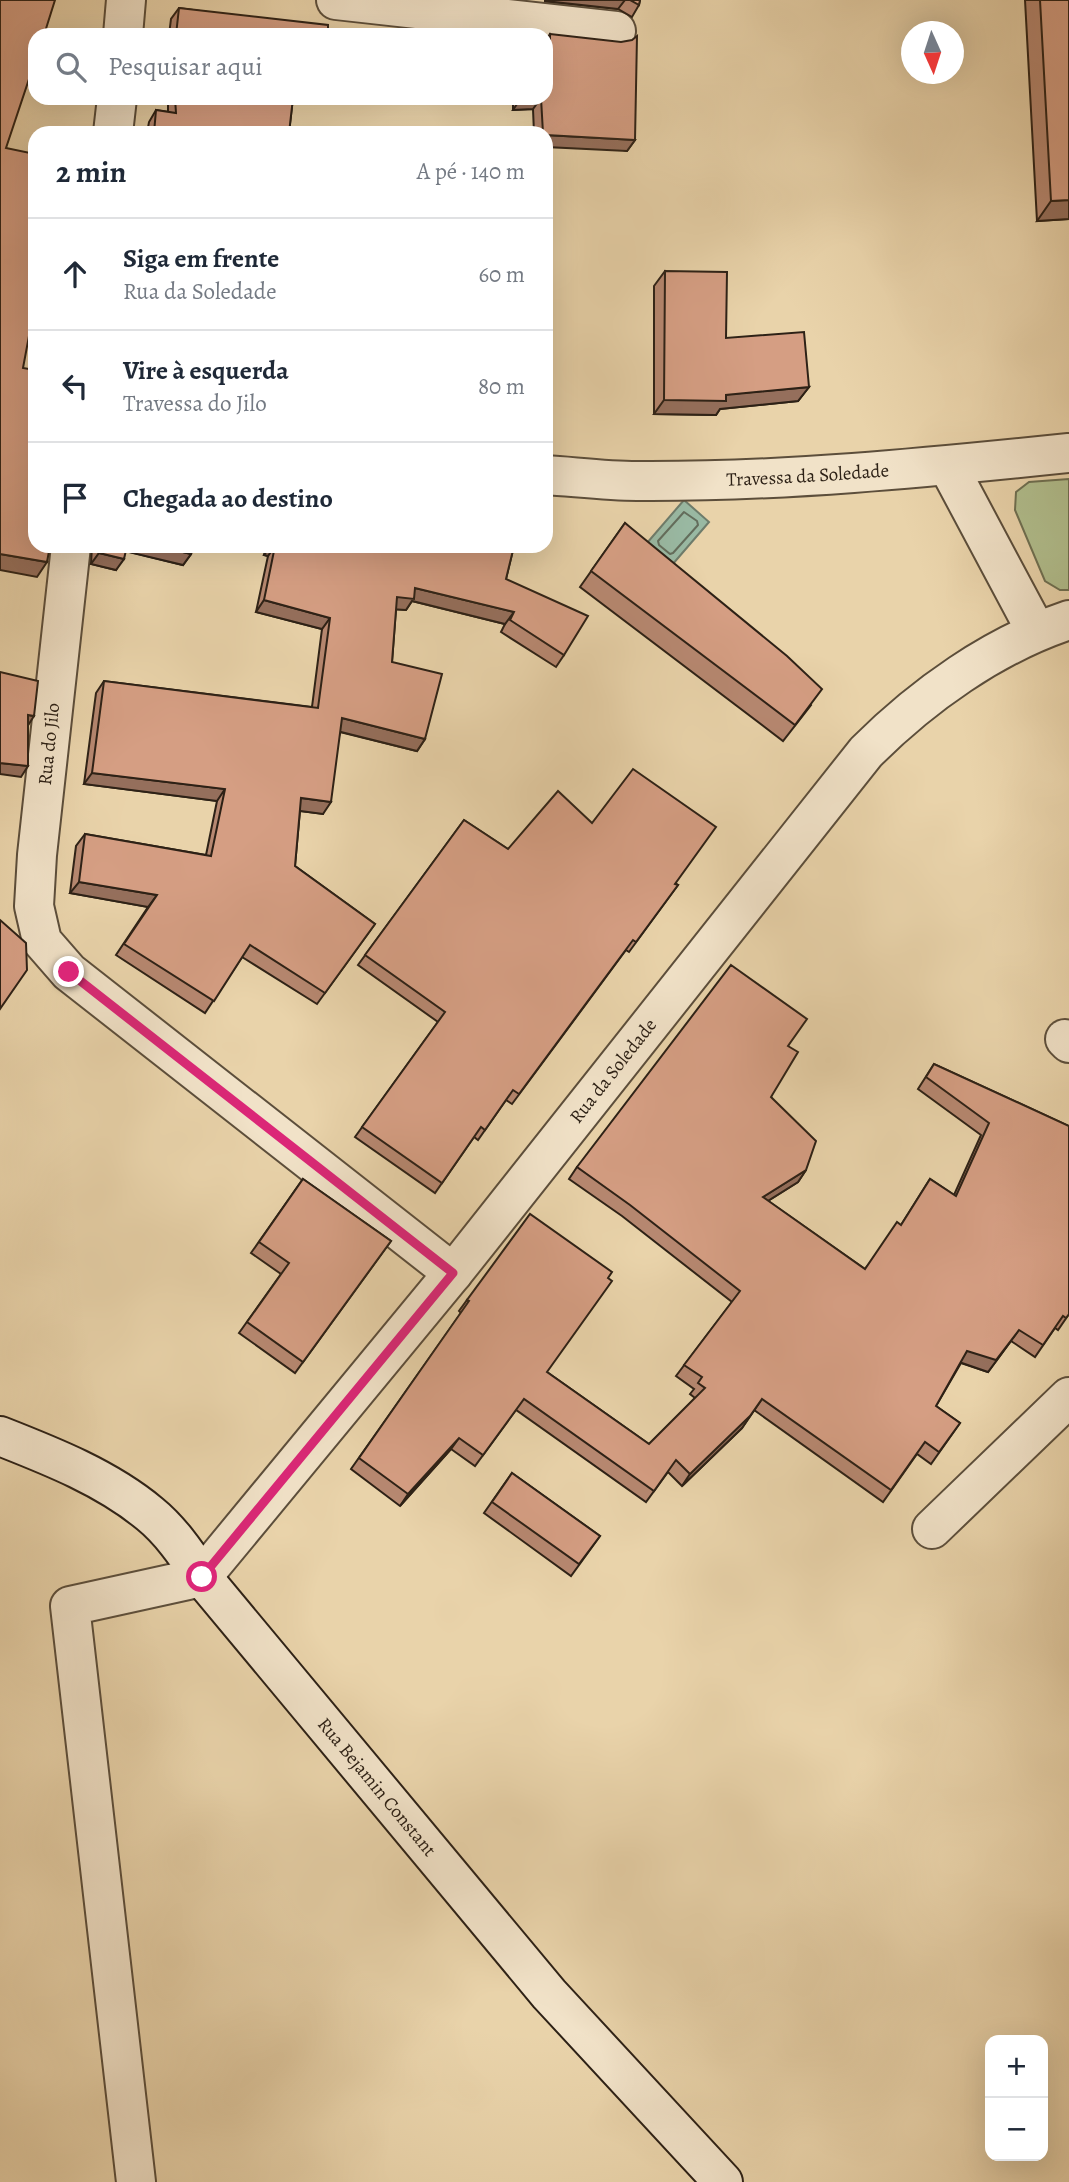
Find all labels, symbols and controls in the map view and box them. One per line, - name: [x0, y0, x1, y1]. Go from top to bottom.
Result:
- north arrow: [901, 21, 964, 84]
- search box: [28, 28, 553, 105]
- icon: search: [52, 48, 90, 86]
- text: Pesquisar aqui: [108, 49, 263, 84]
- text: 2 min: [56, 152, 126, 192]
- text: A pé · 140 m: [417, 156, 525, 187]
- text: Siga em frente: [123, 241, 279, 276]
- icon: ahead: [56, 255, 94, 293]
- text: 60 m: [478, 259, 525, 290]
- text: Rua da Soledade: [123, 276, 277, 307]
- text: Vire à esquerda: [123, 353, 289, 388]
- icon: left: [56, 367, 94, 405]
- text: 80 m: [478, 371, 525, 402]
- text: Travessa do Jilo: [123, 388, 267, 419]
- street label: Travessa da Soledade: [726, 457, 890, 493]
- icon: arrive: [56, 479, 94, 517]
- text: Chegada ao destino: [123, 481, 333, 516]
- street label: Rua do Jilo: [32, 702, 66, 786]
- route end: [53, 956, 84, 987]
- street label: Rua da Soledade: [564, 1013, 663, 1129]
- route start: [186, 1561, 217, 1592]
- street label: Rua Bejamin Constant: [311, 1712, 442, 1862]
- map controls: [985, 2035, 1048, 2161]
- button: +: [985, 2035, 1048, 2098]
- button: −: [985, 2098, 1048, 2161]

